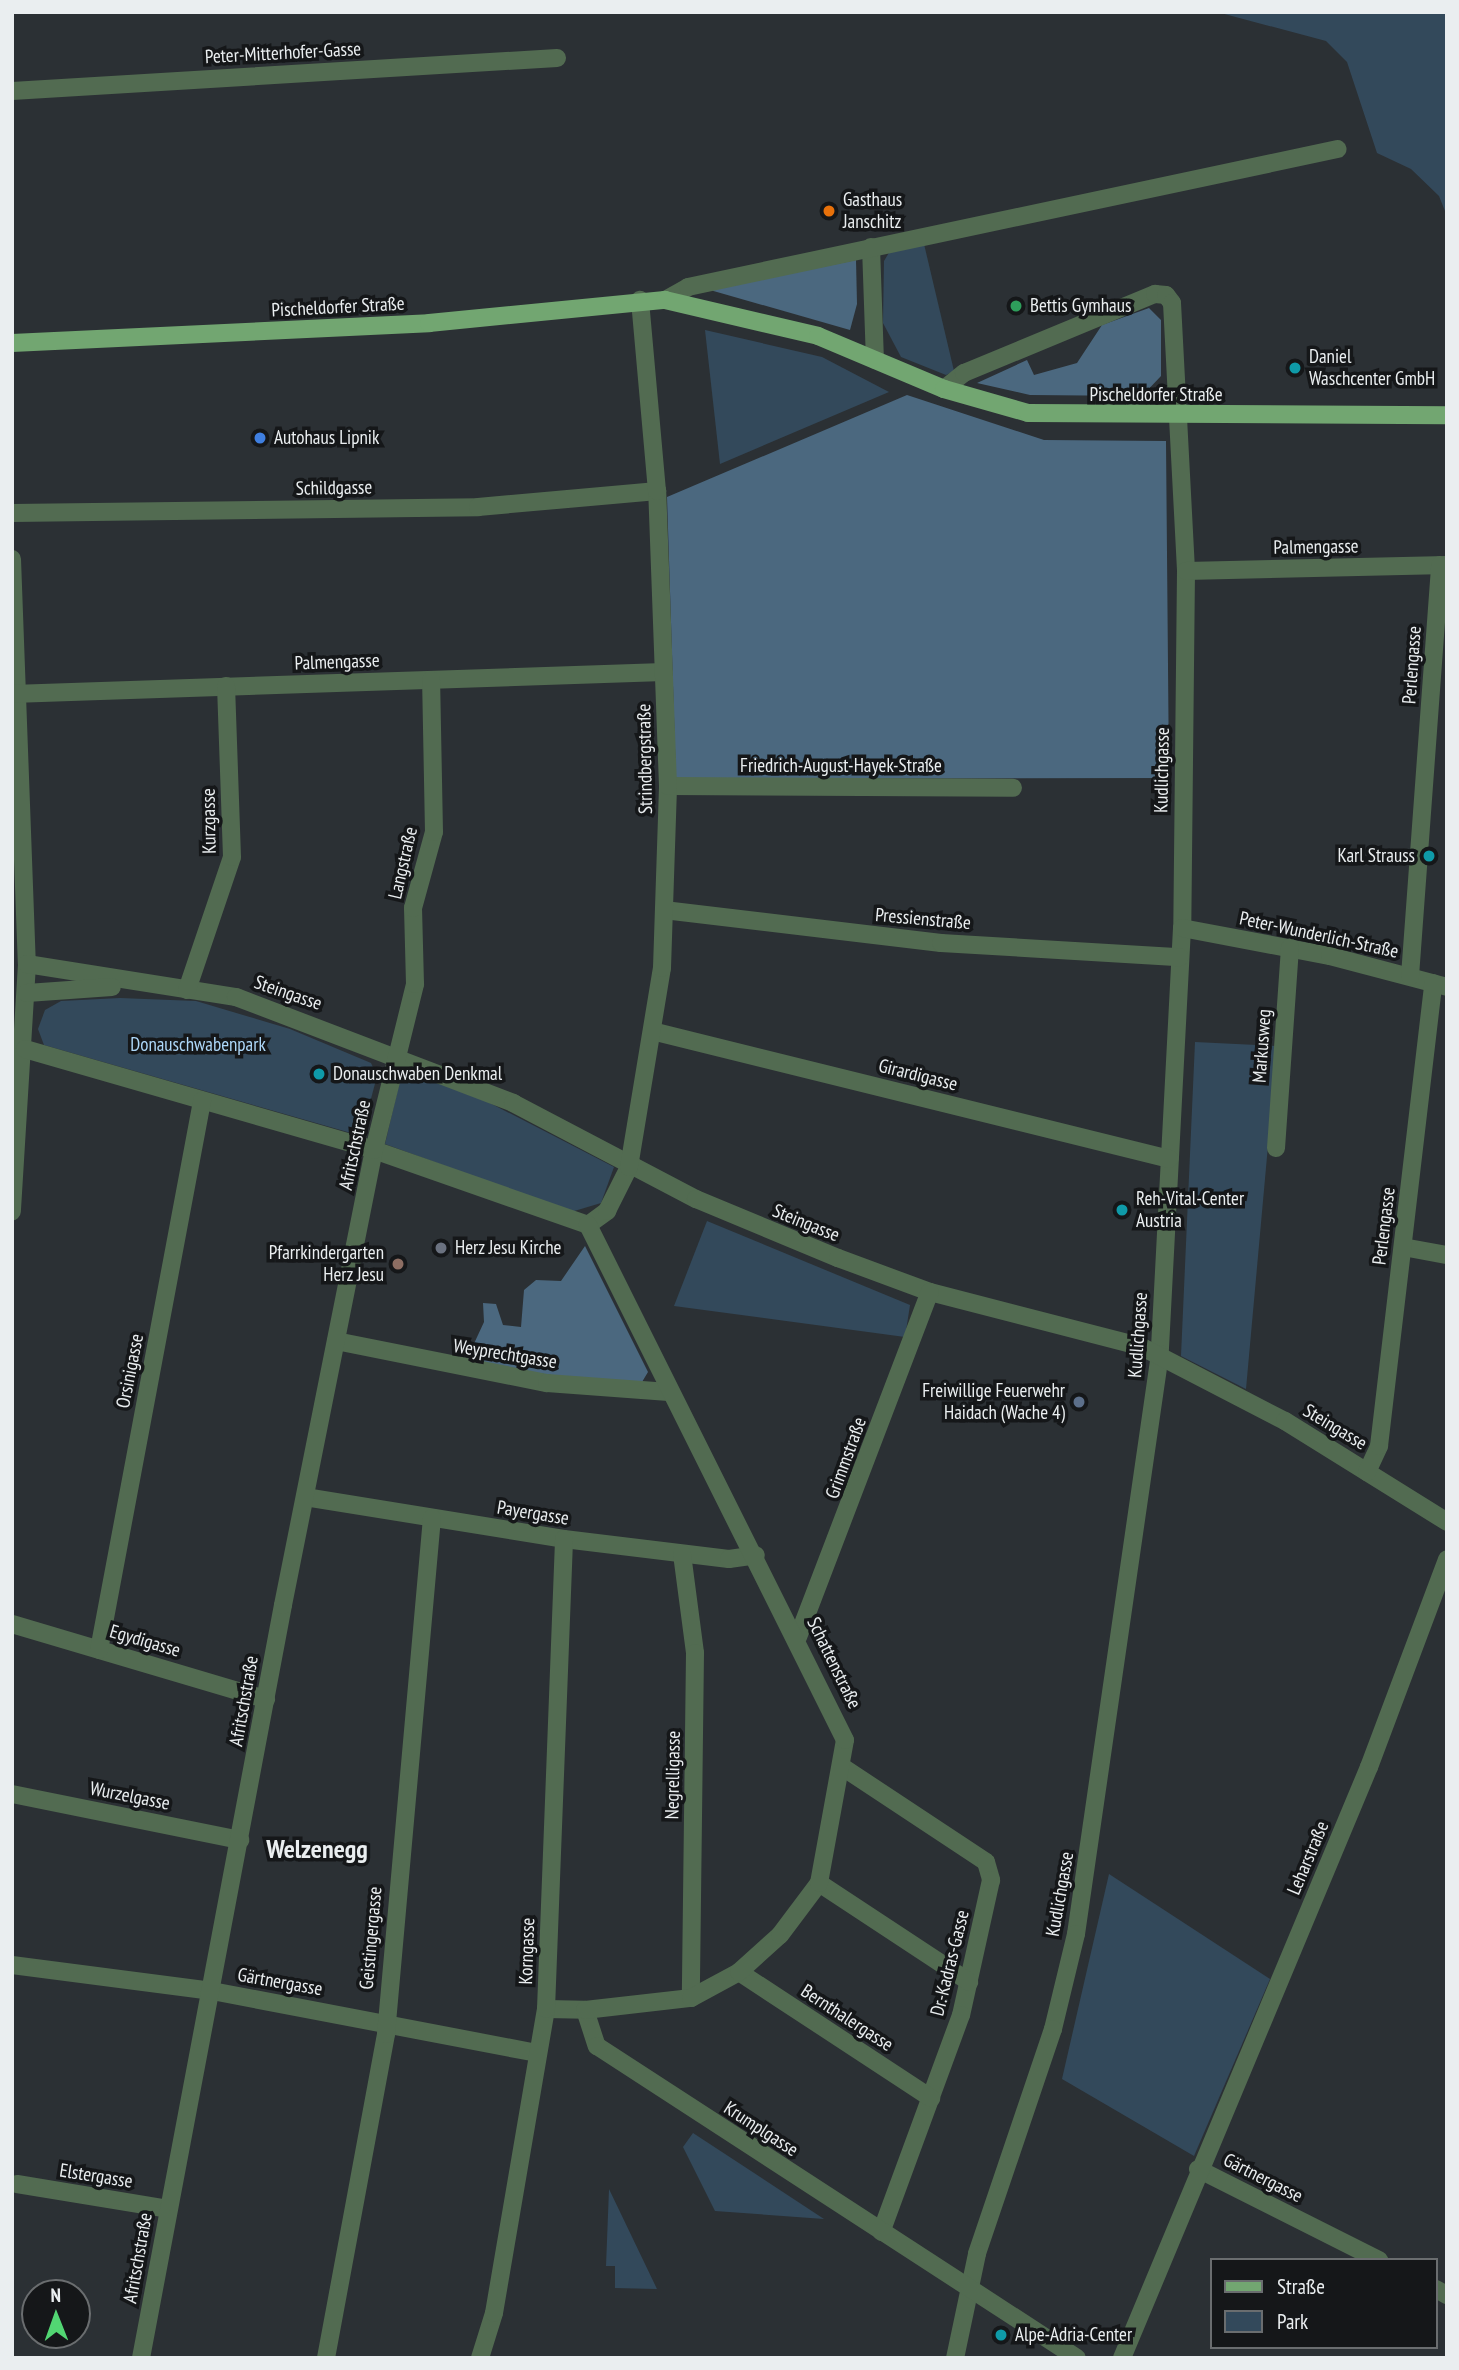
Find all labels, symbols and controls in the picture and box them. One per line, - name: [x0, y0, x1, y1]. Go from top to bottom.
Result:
- street label: Peter-Mitterhofer-Gasse: [204, 38, 362, 68]
- place label: Gasthaus Janschitz: [843, 189, 902, 233]
- marker: Gasthaus Janschitz: [821, 203, 837, 219]
- street label: Pischeldorfer Straße: [271, 292, 405, 322]
- place label: Bettis Gymhaus: [1030, 295, 1131, 317]
- marker: Bettis Gymhaus: [1008, 298, 1024, 314]
- place label: Daniel Waschcenter GmbH: [1309, 346, 1435, 390]
- marker: Daniel Waschcenter GmbH: [1287, 360, 1303, 376]
- street label: Pischeldorfer Straße: [1089, 384, 1223, 406]
- place label: Autohaus Lipnik: [274, 427, 379, 449]
- marker: Autohaus Lipnik: [252, 430, 268, 446]
- street label: Schildgasse: [296, 476, 372, 500]
- street label: Palmengasse: [1273, 535, 1359, 559]
- street label: Perlengasse: [1398, 625, 1426, 705]
- street label: Palmengasse: [294, 649, 380, 675]
- street label: Strindbergstraße: [633, 704, 657, 814]
- street label: Kudlichgasse: [1150, 727, 1174, 813]
- street label: Friedrich-August-Hayek-Straße: [740, 755, 942, 777]
- street label: Kurzgasse: [197, 788, 221, 854]
- street label: Langstraße: [384, 825, 422, 901]
- place label: Karl Strauss: [1338, 845, 1415, 867]
- marker: Karl Strauss: [1421, 848, 1437, 864]
- street label: Pressienstraße: [874, 903, 972, 935]
- street label: Peter-Wunderlich-Straße: [1237, 907, 1401, 963]
- street label: Steingasse: [251, 971, 325, 1015]
- street label: Markusweg: [1248, 1008, 1276, 1084]
- park label: Donauschwabenpark: [130, 1034, 266, 1056]
- street label: Girardigasse: [876, 1054, 960, 1096]
- place label: Donauschwaben Denkmal: [333, 1063, 502, 1085]
- marker: Donauschwaben Denkmal: [311, 1066, 327, 1082]
- street label: Afritschstraße: [334, 1098, 376, 1192]
- street label: Perlengasse: [1368, 1186, 1400, 1266]
- place label: Reh-Vital-Center Austria: [1136, 1188, 1244, 1232]
- street label: Steingasse: [769, 1199, 843, 1247]
- marker: Reh-Vital-Center Austria: [1114, 1202, 1130, 1218]
- place label: Herz Jesu Kirche: [455, 1237, 562, 1259]
- marker: Herz Jesu Kirche: [433, 1240, 449, 1256]
- place label: Pfarrkindergarten Herz Jesu: [269, 1242, 384, 1286]
- marker: Pfarrkindergarten Herz Jesu: [390, 1256, 406, 1272]
- street label: Kudlichgasse: [1124, 1292, 1152, 1378]
- street label: Orsinigasse: [112, 1332, 148, 1410]
- street label: Weyprechtgasse: [452, 1335, 558, 1373]
- place label: Freiwillige Feuerwehr Haidach (Wache 4): [922, 1380, 1065, 1424]
- marker: Freiwillige Feuerwehr Haidach (Wache 4): [1071, 1394, 1087, 1410]
- street label: Steingasse: [1299, 1399, 1371, 1455]
- street label: Grimmstraße: [821, 1414, 871, 1502]
- street label: Payergasse: [495, 1496, 571, 1530]
- street label: Schattenstraße: [802, 1614, 866, 1712]
- street label: Egydigasse: [107, 1620, 183, 1662]
- street label: Afritschstraße: [225, 1654, 263, 1748]
- street label: Negrelligasse: [661, 1730, 685, 1820]
- street label: Wurzelgasse: [88, 1777, 172, 1815]
- street label: Leharstraße: [1282, 1818, 1334, 1898]
- district label: Welzenegg: [266, 1833, 368, 1865]
- street label: Kudlichgasse: [1041, 1850, 1079, 1938]
- street label: Geistingergasse: [355, 1886, 387, 1990]
- street label: Dr.-Kadras-Gasse: [926, 1908, 974, 2018]
- street label: Korngasse: [514, 1917, 540, 1985]
- street label: Gärtnergasse: [236, 1963, 324, 2001]
- street label: Bernthalergasse: [797, 1980, 897, 2056]
- street label: Krumplgasse: [720, 2097, 802, 2161]
- street label: Gärtnergasse: [1220, 2148, 1306, 2208]
- street label: Elstergasse: [58, 2159, 134, 2193]
- street label: Afritschstraße: [119, 2211, 157, 2305]
- legend: [1210, 2258, 1438, 2349]
- text: Straße: [1277, 2273, 1325, 2300]
- north arrow: [21, 2279, 91, 2349]
- text: N: [50, 2283, 61, 2307]
- text: Park: [1277, 2308, 1308, 2335]
- place label: Alpe-Adria-Center: [1015, 2324, 1132, 2346]
- marker: Alpe-Adria-Center: [993, 2327, 1009, 2343]

